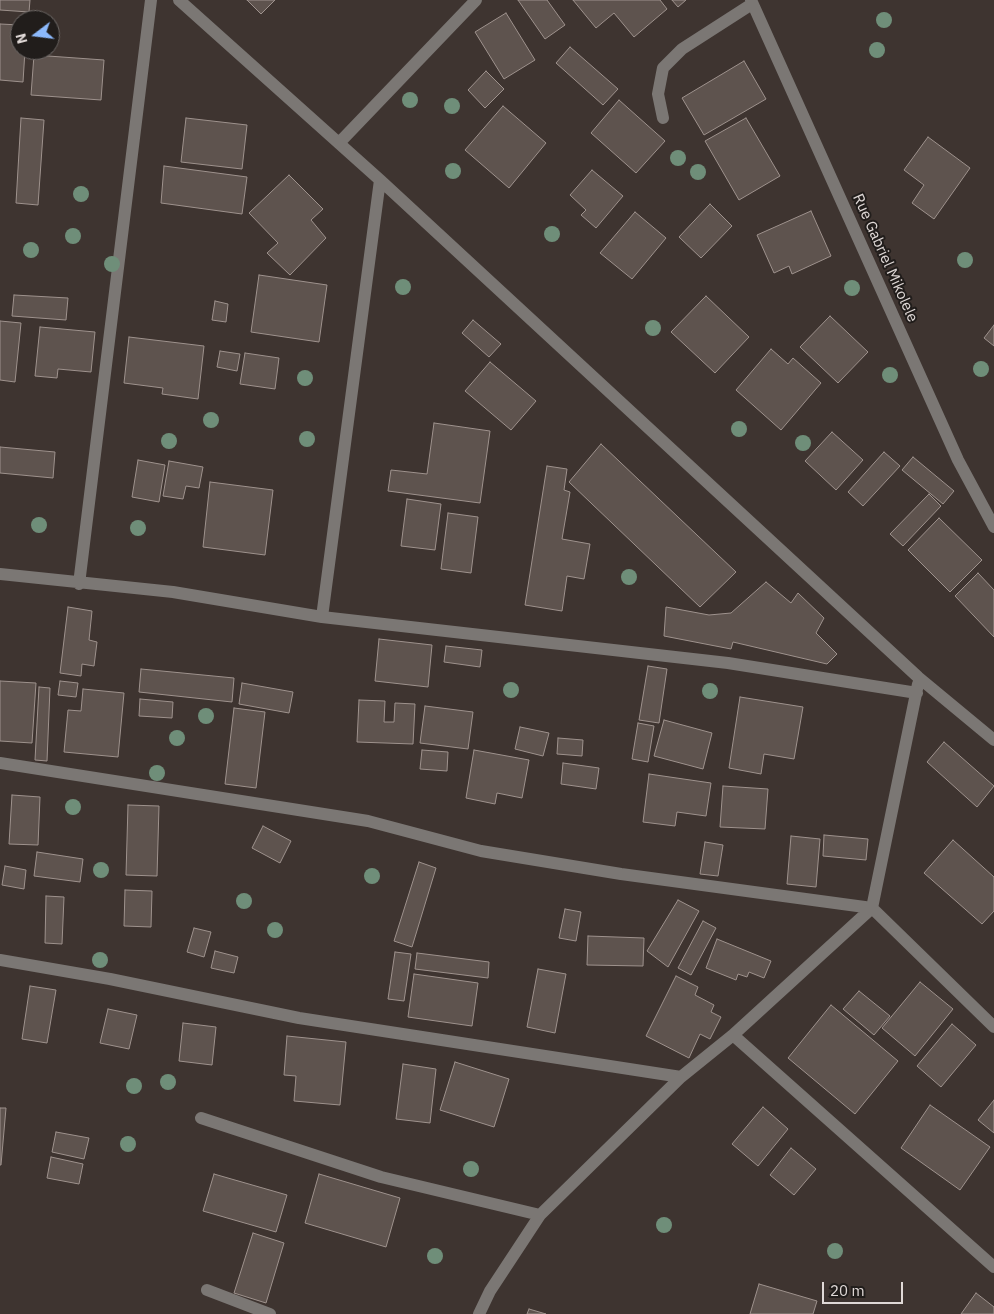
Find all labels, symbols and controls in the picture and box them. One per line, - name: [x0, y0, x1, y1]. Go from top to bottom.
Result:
- north arrow: [10, 10, 60, 60]
- text: N: [11, 31, 31, 46]
- street label: Rue Gabriel Mikolele: [849, 191, 921, 325]
- scale bar: [824, 1272, 905, 1304]
- text: 20 m: [830, 1281, 865, 1300]

